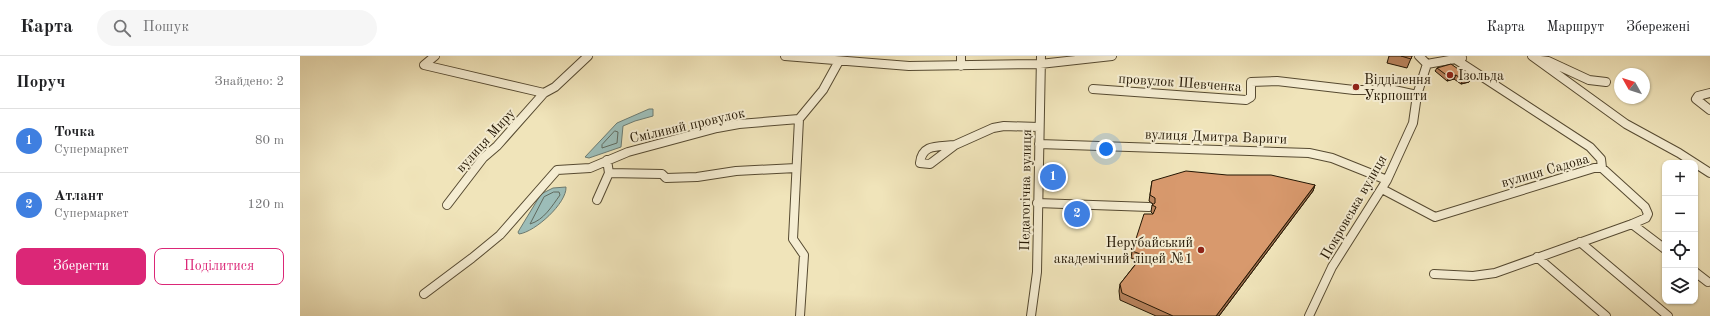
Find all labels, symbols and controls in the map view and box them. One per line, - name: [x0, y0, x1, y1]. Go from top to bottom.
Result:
- search box: [97, 10, 377, 46]
- icon: search: [111, 17, 133, 39]
- text: Карта: [20, 18, 73, 37]
- text: Пошук: [143, 20, 189, 35]
- text: Карта: [1487, 20, 1525, 34]
- text: Маршрут: [1547, 20, 1604, 34]
- text: Збережені: [1626, 20, 1690, 34]
- north arrow: [1614, 68, 1650, 104]
- place label: Ізольда: [1458, 69, 1504, 83]
- marker: Ізольда: [1445, 70, 1455, 80]
- street label: провулок Шевченка: [1118, 72, 1242, 94]
- place label: Відділення Укрпошти: [1364, 73, 1431, 103]
- text: Поруч: [16, 74, 65, 91]
- text: Знайдено: 2: [215, 75, 284, 88]
- marker: Відділення Укрпошти: [1351, 82, 1361, 92]
- street label: вулиця Миру: [454, 106, 518, 175]
- street label: Сміливий провулок: [628, 106, 746, 146]
- text: Точка: [54, 125, 95, 140]
- street label: вулиця Дмитра Вариги: [1145, 128, 1287, 146]
- street label: Педагогічна вулиця: [1018, 129, 1034, 251]
- text: 1: [25, 134, 33, 147]
- text: 80 m: [255, 134, 284, 147]
- your location: [1096, 139, 1116, 159]
- text: Супермаркет: [54, 143, 129, 156]
- street label: вулиця Садова: [1500, 152, 1591, 190]
- street label: Покровська вулиця: [1318, 153, 1390, 262]
- map controls: [1662, 160, 1698, 304]
- button: +: [1662, 160, 1698, 196]
- pin: 1: [1040, 162, 1066, 192]
- text: Атлант: [54, 189, 104, 204]
- button: −: [1662, 196, 1698, 232]
- text: 2: [25, 198, 33, 211]
- text: 120 m: [247, 198, 284, 211]
- pin: 2: [1064, 199, 1090, 229]
- text: Супермаркет: [54, 207, 129, 220]
- button: locate: [1662, 232, 1698, 268]
- place label: Нерубайський академічний ліцей №1: [1054, 236, 1193, 266]
- marker: Нерубайський академічний ліцей №1: [1196, 245, 1206, 255]
- button: Зберегти: [16, 248, 146, 285]
- button: Поділитися: [154, 248, 284, 285]
- button: layers: [1662, 268, 1698, 304]

